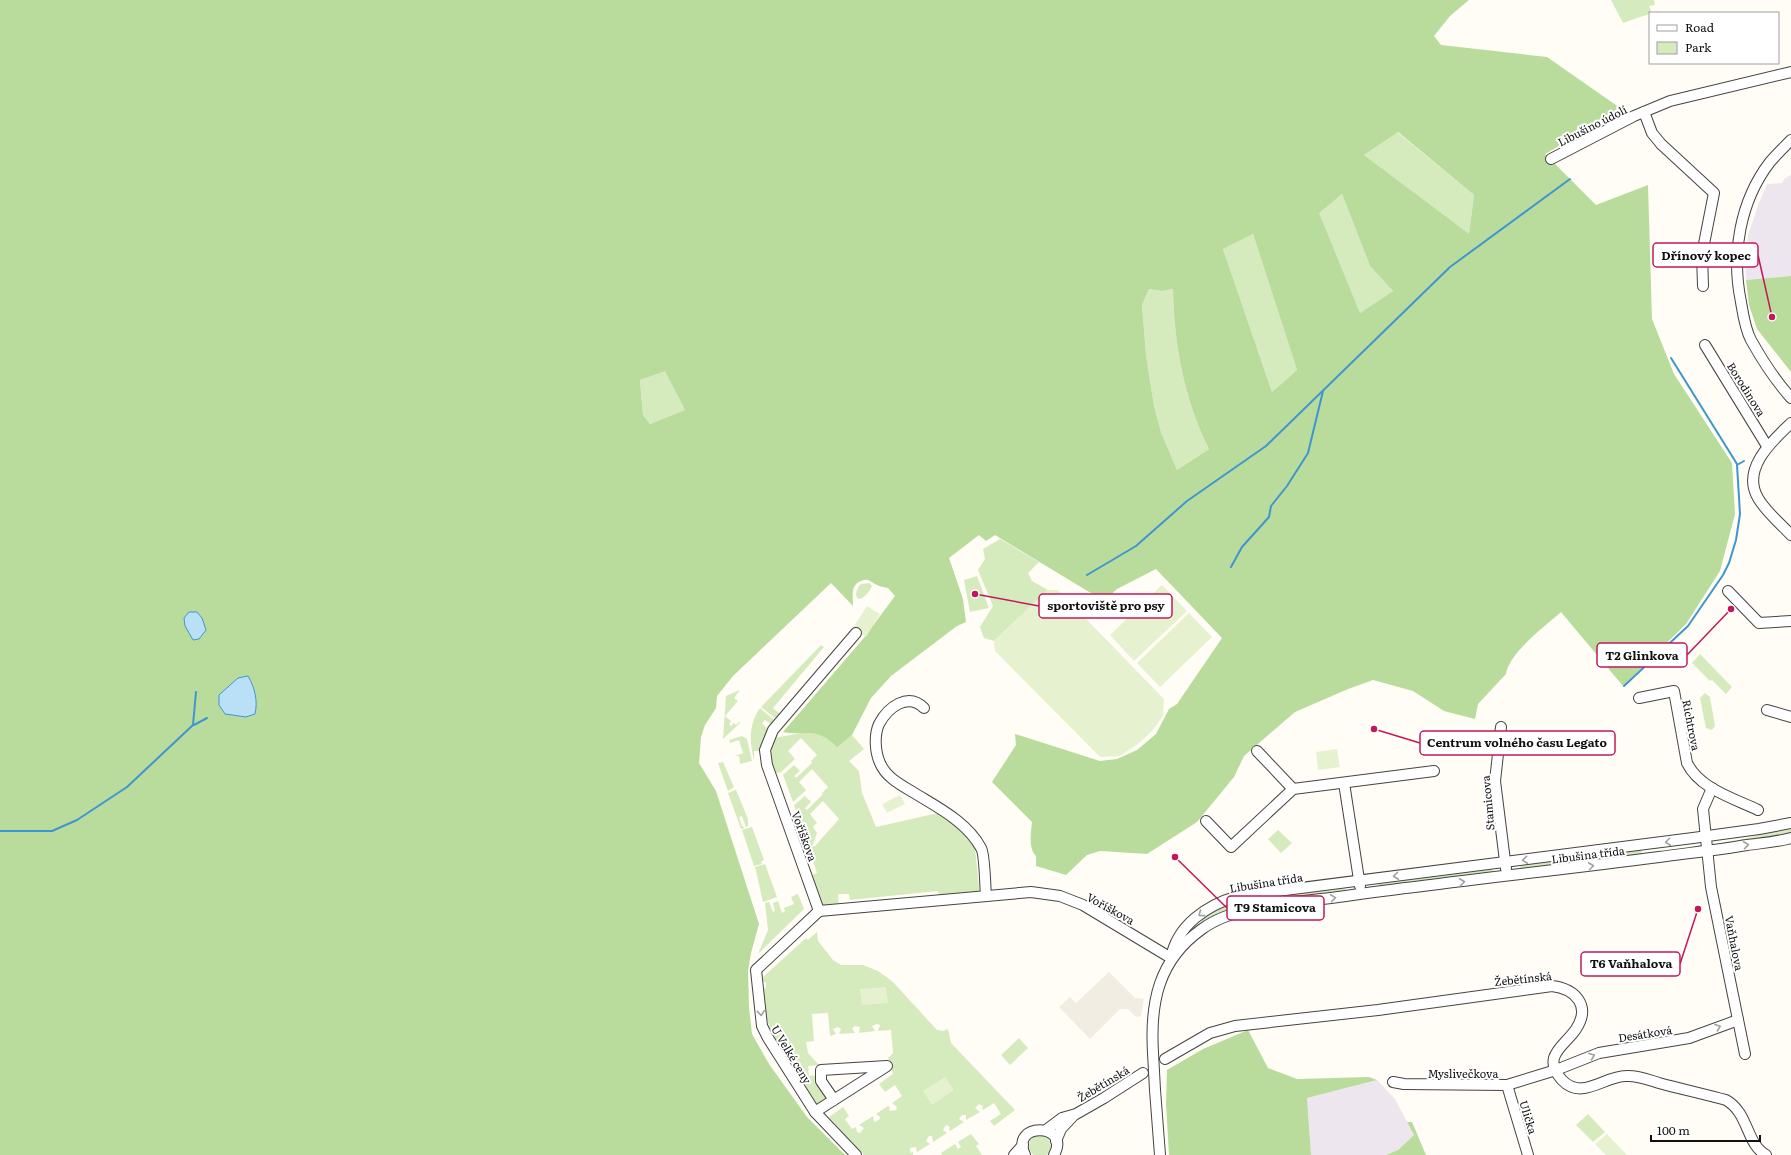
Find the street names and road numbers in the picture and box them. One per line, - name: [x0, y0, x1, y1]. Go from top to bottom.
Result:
- street label: Libušino údolí: [1555, 101, 1630, 149]
- street label: Borodinova: [1724, 359, 1770, 419]
- street label: Richtrova: [1679, 698, 1705, 752]
- street label: Stamicova: [1477, 775, 1497, 831]
- street label: Voříškova: [789, 809, 821, 863]
- street label: Libušina třída: [1550, 842, 1626, 866]
- street label: Libušina třída: [1228, 868, 1304, 896]
- street label: Voříškova: [1084, 888, 1138, 928]
- street label: Vaňhalova: [1722, 914, 1748, 972]
- street label: Žebětínská: [1493, 967, 1553, 989]
- street label: Desátková: [1617, 1021, 1673, 1045]
- street label: U Velké ceny: [768, 1022, 816, 1087]
- street label: Žebětínská: [1074, 1061, 1132, 1105]
- street label: Myslivečkova: [1428, 1065, 1498, 1081]
- street label: Ulička: [1516, 1098, 1542, 1136]

